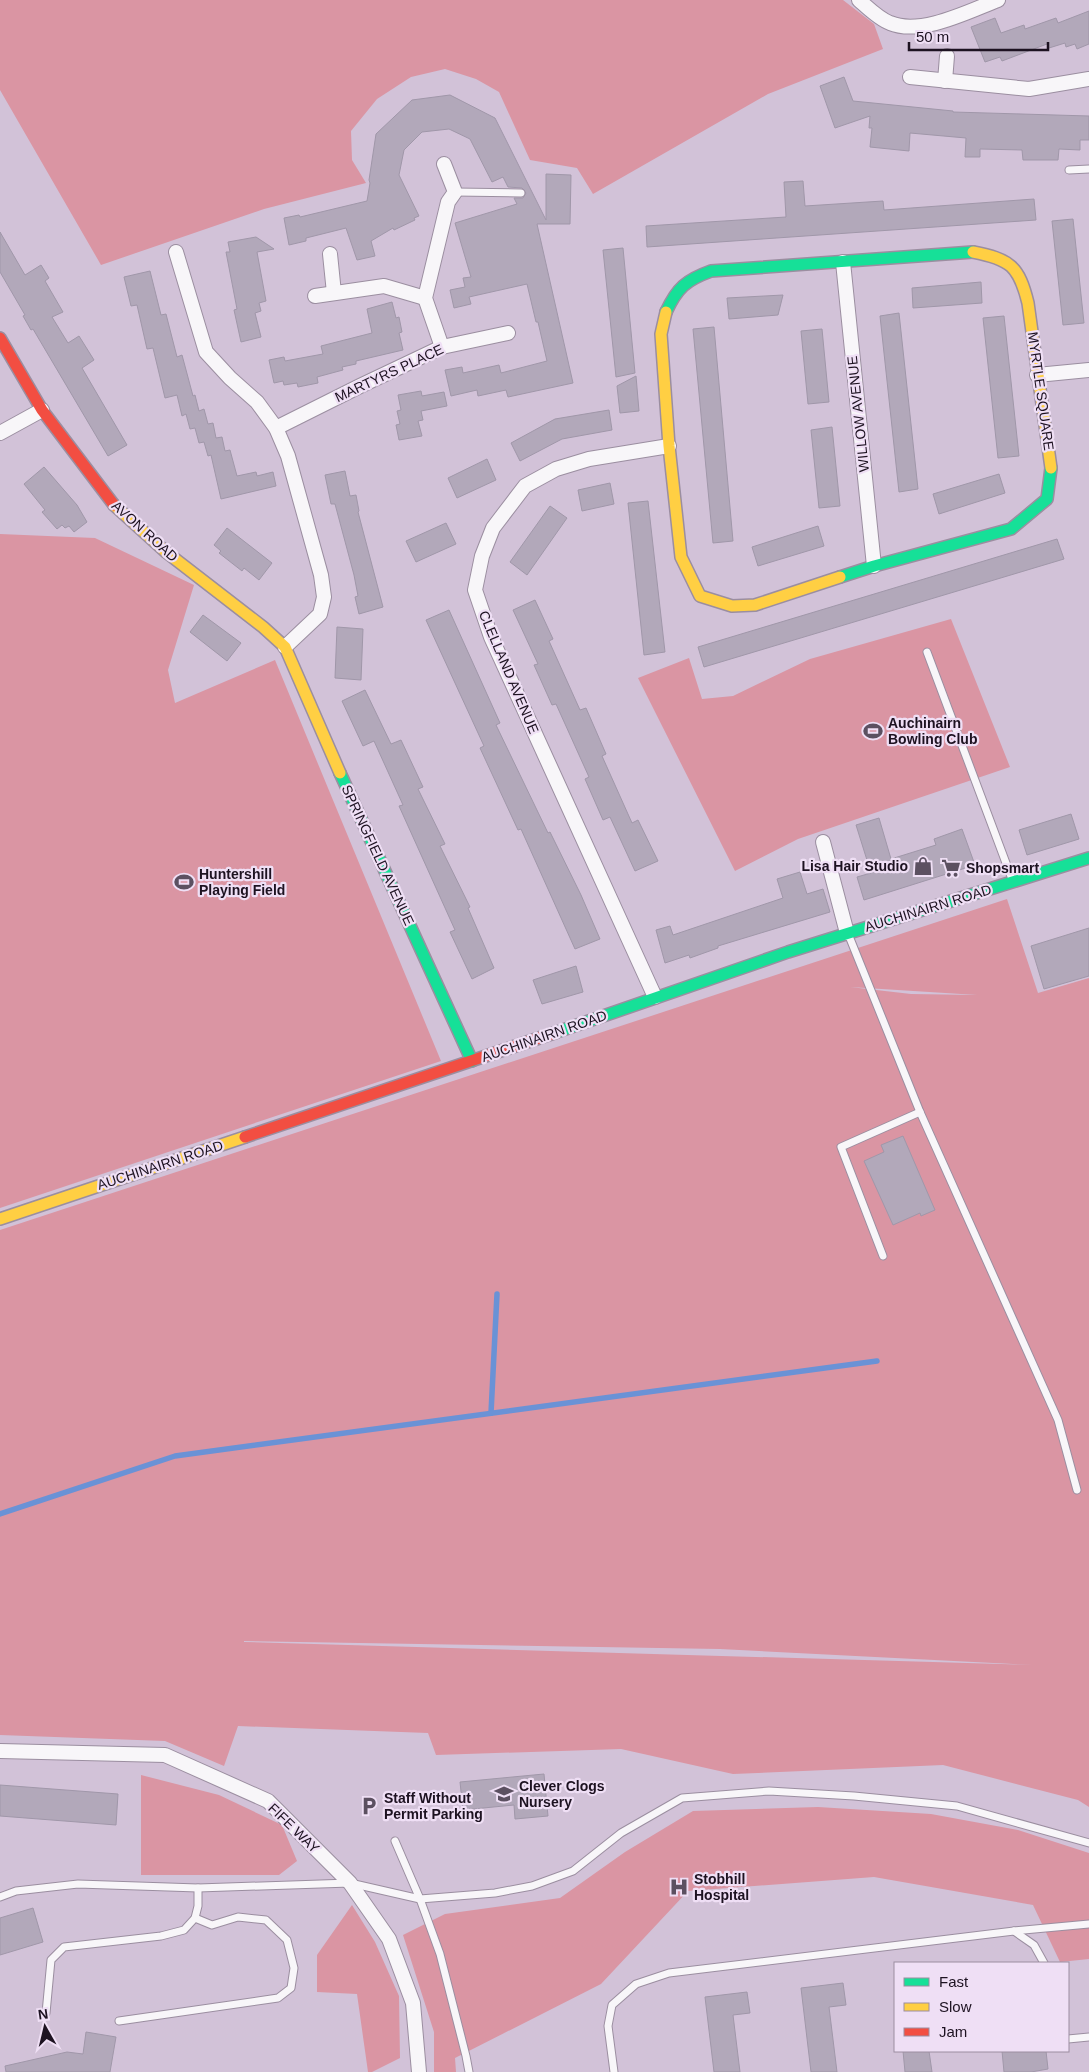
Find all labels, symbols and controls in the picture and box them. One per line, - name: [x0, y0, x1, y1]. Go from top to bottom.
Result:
- scale bar: [909, 20, 1048, 52]
- text: 50 m: [916, 28, 949, 45]
- street label: MYRTLE SQUARE: [1025, 331, 1057, 451]
- street label: MARTYRS PLACE: [332, 341, 446, 405]
- street label: WILLOW AVENUE: [844, 355, 872, 473]
- street label: AVON ROAD: [109, 497, 181, 565]
- street label: CLELLAND AVENUE: [476, 608, 542, 736]
- place label: Auchinairn Bowling Club: [888, 715, 977, 747]
- sports icon: Auchinairn Bowling Club: [862, 720, 884, 742]
- street label: SPRINGFIELD AVENUE: [338, 782, 418, 928]
- shop icon: Lisa Hair Studio: [912, 855, 934, 877]
- supermarket icon: Shopsmart: [940, 857, 962, 879]
- place label: Lisa Hair Studio: [801, 858, 908, 874]
- place label: Shopsmart: [966, 860, 1039, 876]
- place label: Huntershill Playing Field: [199, 866, 285, 898]
- sports icon: Huntershill Playing Field: [173, 871, 195, 893]
- street label: AUCHINAIRN ROAD: [863, 881, 993, 935]
- street label: AUCHINAIRN ROAD: [479, 1007, 609, 1065]
- street label: AUCHINAIRN ROAD: [95, 1137, 225, 1193]
- place label: Clever Clogs Nursery: [519, 1778, 605, 1810]
- school or university icon: Clever Clogs Nursery: [493, 1783, 515, 1805]
- place label: Staff Without Permit Parking: [384, 1790, 483, 1822]
- parking icon: Staff Without Permit Parking: [358, 1795, 380, 1817]
- street label: FIFE WAY: [265, 1800, 323, 1857]
- place label: Stobhill Hospital: [694, 1871, 749, 1903]
- hospital icon: Stobhill Hospital: [668, 1876, 690, 1898]
- legend: [894, 1962, 1069, 2052]
- text: Fast: [939, 1973, 969, 1990]
- text: Slow: [939, 1998, 972, 2015]
- north arrow: [20, 2002, 70, 2052]
- text: N: [37, 2005, 49, 2023]
- text: Jam: [939, 2023, 967, 2040]

